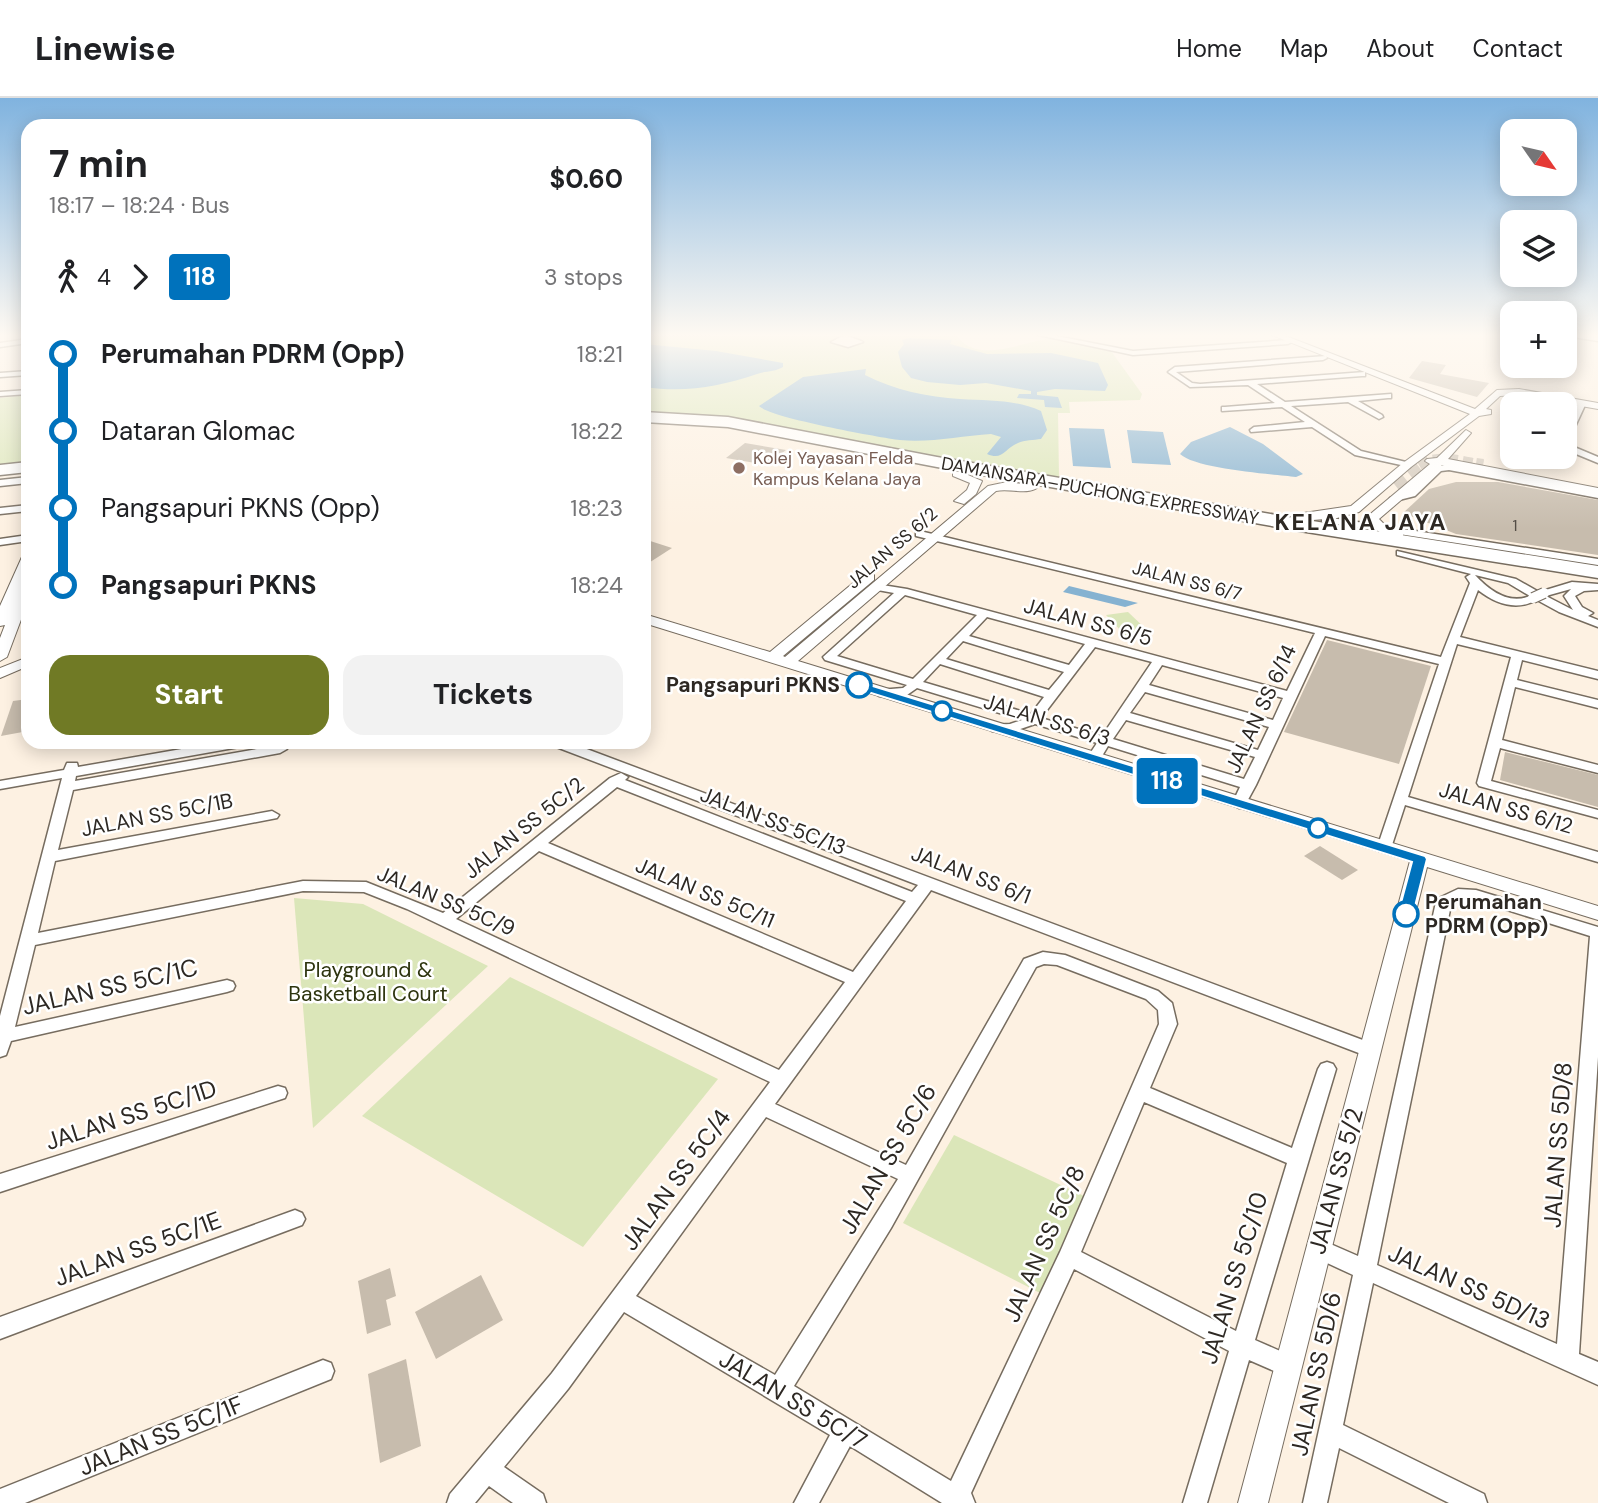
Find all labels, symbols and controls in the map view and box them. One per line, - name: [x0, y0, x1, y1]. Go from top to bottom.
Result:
- text: Linewise: [35, 27, 176, 70]
- text: Home: [1176, 33, 1242, 64]
- text: Map: [1280, 33, 1328, 64]
- text: About: [1366, 33, 1435, 64]
- text: Contact: [1473, 33, 1563, 64]
- north arrow: [1500, 119, 1577, 196]
- map controls: [1500, 119, 1577, 469]
- text: 7 min: [49, 139, 148, 189]
- text: $0.60: [549, 162, 623, 196]
- text: 18:17 – 18:24 · Bus: [49, 190, 230, 220]
- button: layers: [1500, 210, 1577, 287]
- icon: walk: [49, 258, 87, 296]
- icon: forward: [121, 258, 159, 296]
- text: 118: [183, 261, 216, 292]
- text: 4: [97, 262, 111, 292]
- text: 3 stops: [544, 262, 623, 292]
- button: +: [1500, 301, 1577, 378]
- text: Perumahan PDRM (Opp): [101, 337, 405, 371]
- text: 18:21: [577, 339, 623, 369]
- button: −: [1500, 392, 1577, 469]
- text: Dataran Glomac: [101, 414, 296, 448]
- text: 18:22: [571, 416, 623, 446]
- place label: Kolej Yayasan Felda Kampus Kelana Jaya: [753, 446, 921, 491]
- street label: DAMANSARA–PUCHONG EXPRESSWAY: [939, 451, 1261, 531]
- marker: Kolej Yayasan Felda Kampus Kelana Jaya: [731, 460, 747, 476]
- text: Pangsapuri PKNS (Opp): [101, 491, 380, 525]
- text: 18:23: [570, 493, 623, 523]
- street label: JALAN SS 6/2: [842, 502, 942, 594]
- district label: KELANA JAYA: [1274, 507, 1448, 537]
- house number: 1: [1513, 515, 1518, 536]
- street label: JALAN SS 6/7: [1130, 556, 1244, 606]
- text: Pangsapuri PKNS: [101, 568, 316, 602]
- text: 18:24: [570, 570, 623, 600]
- street label: JALAN SS 6/5: [1021, 591, 1155, 653]
- street label: JALAN SS 6/14: [1219, 640, 1303, 778]
- button: Start: [49, 655, 329, 735]
- button: Tickets: [343, 655, 623, 735]
- place label: Pangsapuri PKNS: [666, 671, 840, 699]
- marker: Pangsapuri PKNS: [846, 672, 872, 698]
- street label: JALAN SS 6/3: [980, 687, 1114, 753]
- unlabelled marker: [932, 701, 952, 721]
- line badge: 118: [1127, 758, 1207, 804]
- text: 118: [1151, 765, 1183, 796]
- street label: JALAN SS 5C/2: [458, 771, 590, 885]
- street label: JALAN SS 6/12: [1436, 776, 1576, 840]
- street label: JALAN SS 5C/13: [696, 780, 850, 862]
- street label: JALAN SS 5C/1B: [79, 787, 235, 843]
- unlabelled marker: [1308, 818, 1328, 838]
- street label: JALAN SS 6/1: [907, 839, 1035, 911]
- street label: JALAN SS 5C/11: [631, 851, 779, 935]
- street label: JALAN SS 5C/9: [373, 859, 519, 943]
- place label: Perumahan PDRM (Opp): [1425, 888, 1548, 940]
- marker: Perumahan PDRM (Opp): [1393, 901, 1419, 927]
- street label: JALAN SS 5C/1C: [19, 951, 201, 1022]
- park label: Playground & Basketball Court: [288, 956, 448, 1008]
- street label: JALAN SS 5D/8: [1536, 1061, 1579, 1229]
- street label: JALAN SS 5C/1D: [41, 1072, 220, 1157]
- street label: JALAN SS 5C/6: [832, 1078, 943, 1240]
- street label: JALAN SS 5C/4: [614, 1103, 737, 1256]
- street label: JALAN SS 5/2: [1301, 1104, 1370, 1257]
- street label: JALAN SS 5C/8: [995, 1161, 1092, 1327]
- street label: JALAN SS 5C/10: [1193, 1188, 1274, 1368]
- street label: JALAN SS 5C/1E: [50, 1204, 226, 1293]
- street label: JALAN SS 5D/13: [1383, 1237, 1555, 1336]
- street label: JALAN SS 5D/6: [1283, 1289, 1348, 1459]
- street label: JALAN SS 5C/7: [714, 1343, 873, 1456]
- street label: JALAN SS 5C/1F: [74, 1388, 248, 1483]

